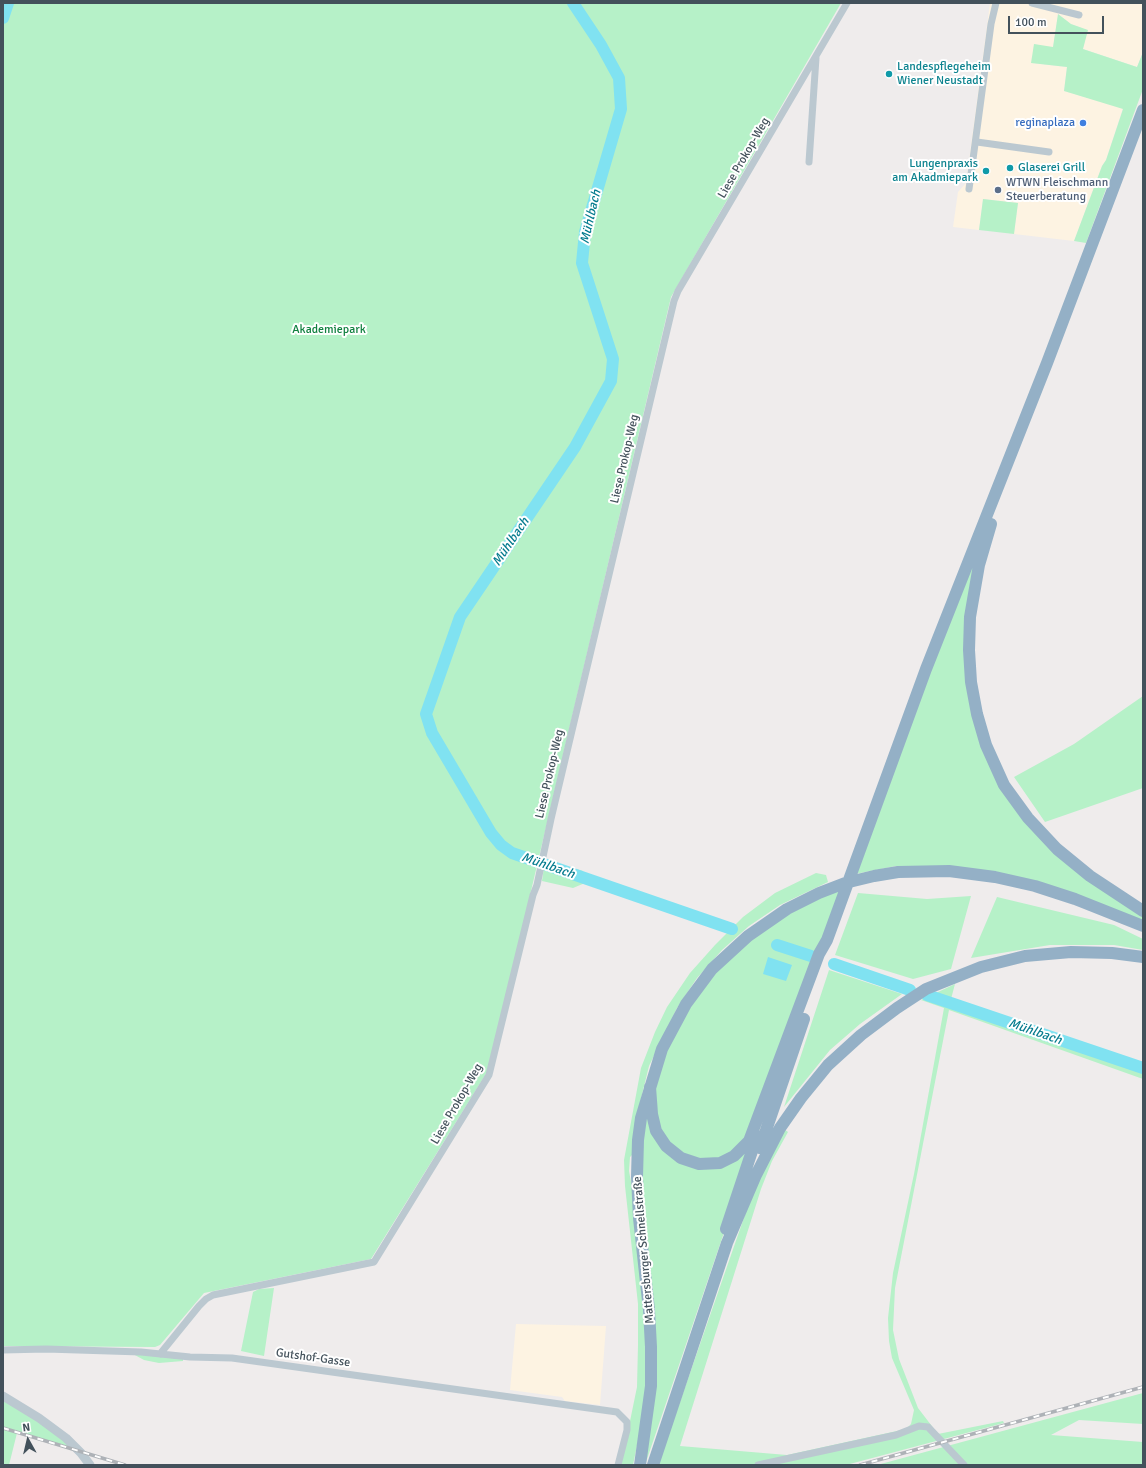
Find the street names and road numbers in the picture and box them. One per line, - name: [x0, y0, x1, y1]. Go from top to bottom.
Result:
- street label: Liese Prokop-Weg: [715, 115, 773, 201]
- street label: Liese Prokop-Weg: [608, 413, 642, 505]
- street label: Liese Prokop-Weg: [533, 728, 567, 820]
- street label: Liese Prokop-Weg: [428, 1061, 486, 1147]
- street label: Mattersburger Schnellstraße: [630, 1176, 658, 1324]
- street label: Gutshof-Gasse: [275, 1346, 351, 1370]

